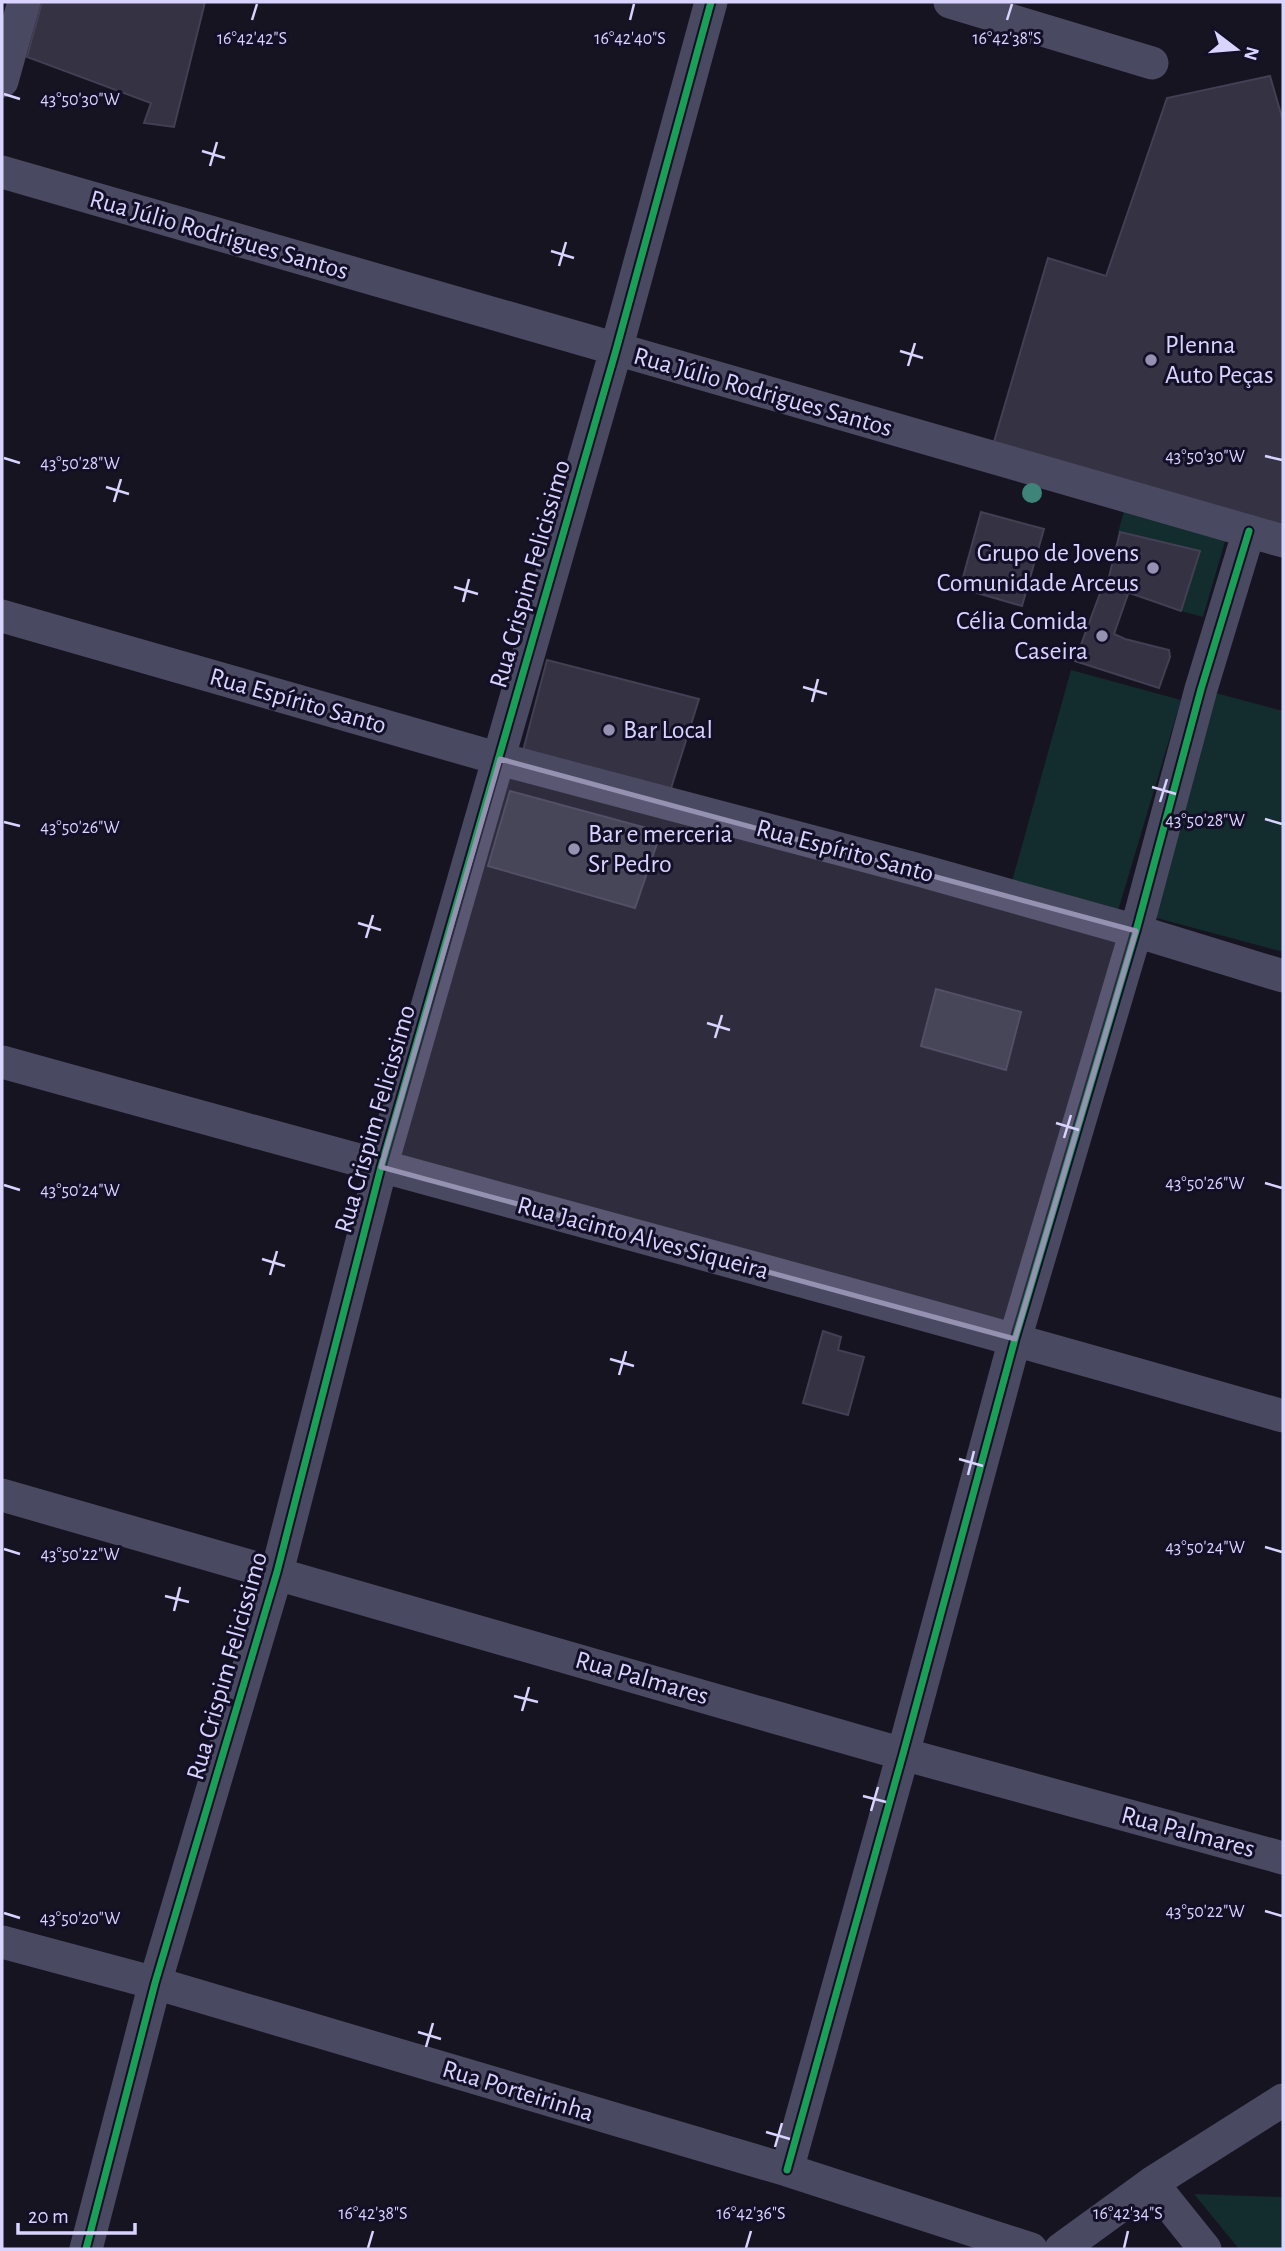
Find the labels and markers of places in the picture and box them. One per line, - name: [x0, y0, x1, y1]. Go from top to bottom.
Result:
- place label: Plenna Auto Peças: [1165, 332, 1274, 388]
- marker: Plenna Auto Peças: [1143, 352, 1159, 368]
- place label: Grupo de Jovens Comunidade Arceus: [937, 540, 1139, 596]
- marker: Grupo de Jovens Comunidade Arceus: [1145, 560, 1161, 576]
- place label: Célia Comida Caseira: [956, 608, 1088, 664]
- marker: Célia Comida Caseira: [1094, 628, 1110, 644]
- place label: Bar Local: [623, 717, 713, 743]
- marker: Bar Local: [601, 722, 617, 738]
- place label: Bar e merceria Sr Pedro: [588, 821, 733, 877]
- marker: Bar e merceria Sr Pedro: [566, 841, 582, 857]

